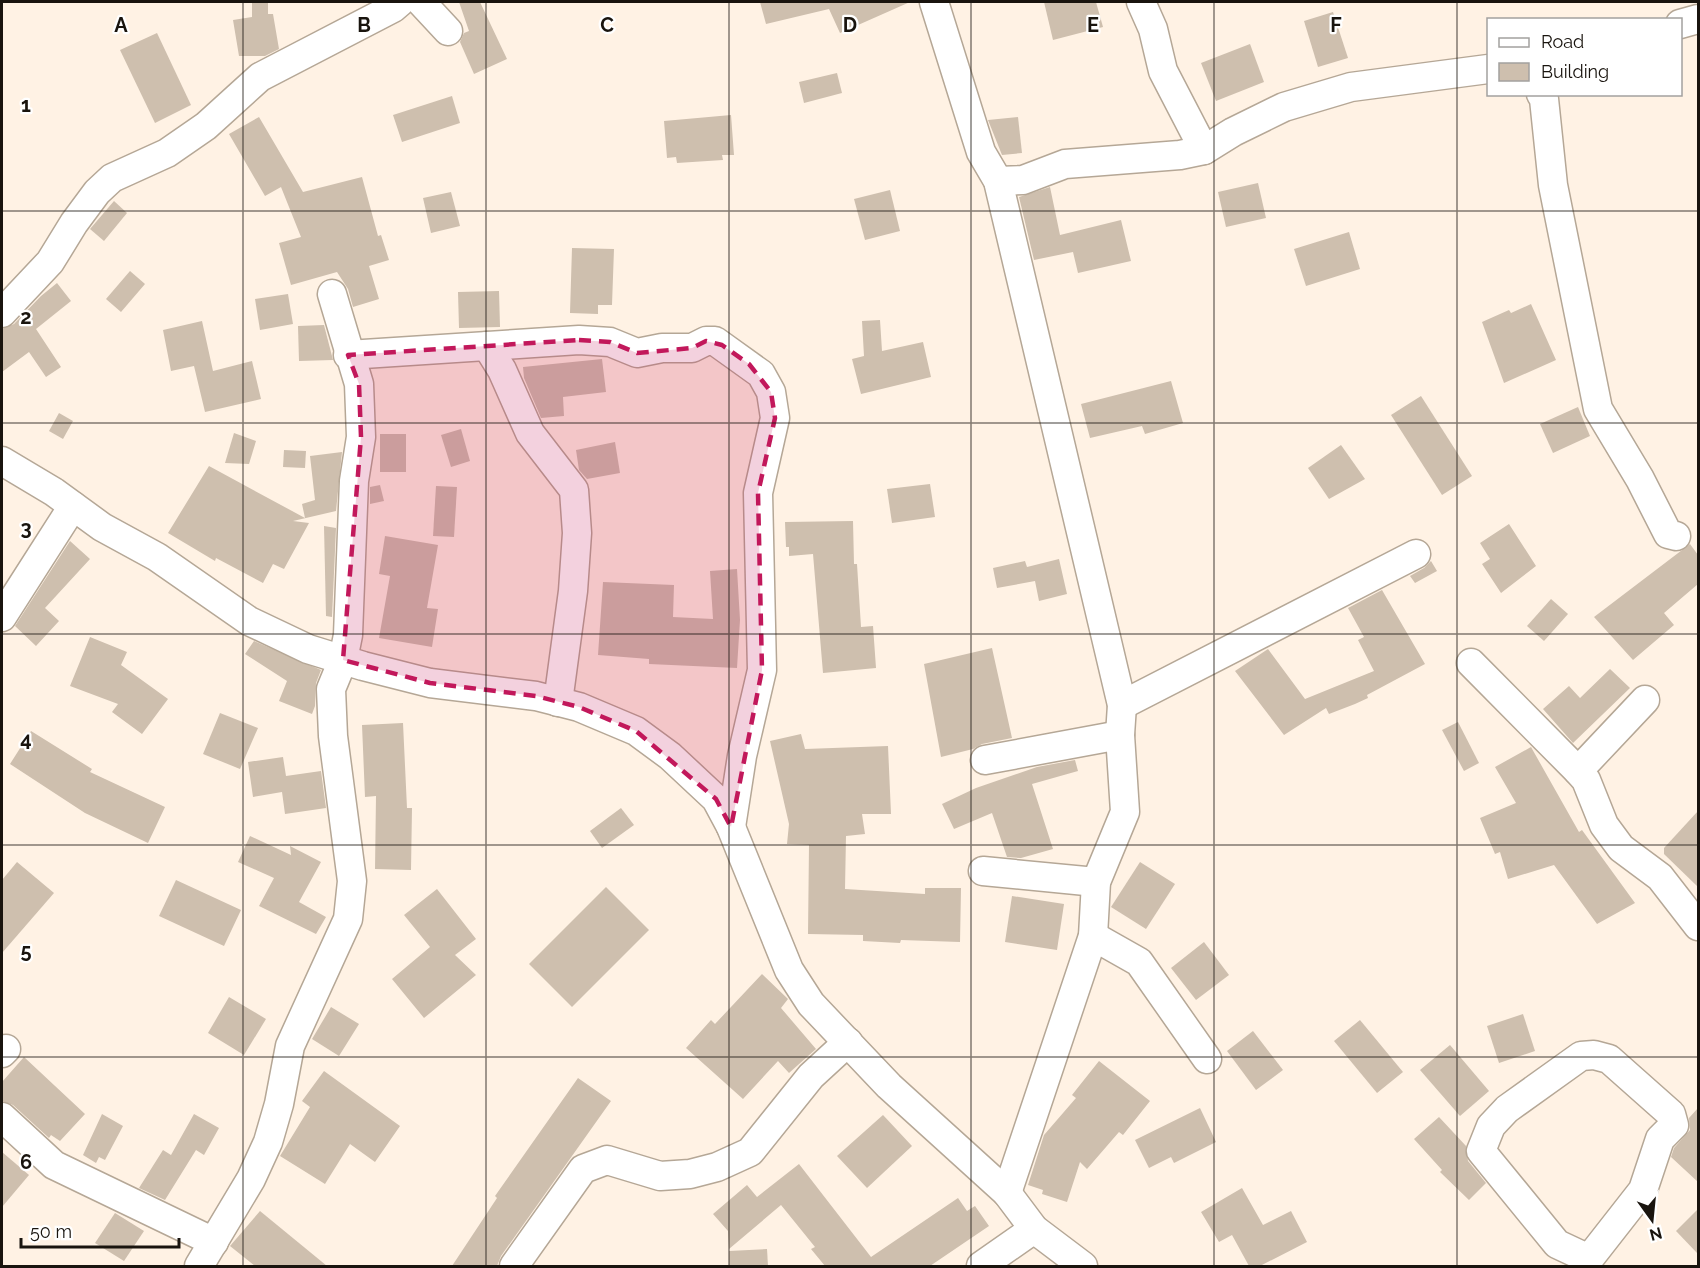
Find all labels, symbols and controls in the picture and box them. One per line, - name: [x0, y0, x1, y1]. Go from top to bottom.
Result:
- text: A: [114, 13, 128, 37]
- text: B: [357, 13, 371, 37]
- text: C: [600, 13, 614, 37]
- text: D: [843, 13, 857, 37]
- text: E: [1087, 13, 1099, 37]
- text: F: [1330, 13, 1342, 37]
- legend: [1487, 18, 1682, 96]
- text: Road: [1541, 31, 1584, 52]
- text: Building: [1541, 61, 1609, 82]
- text: 1: [21, 93, 31, 117]
- text: 2: [20, 305, 32, 329]
- text: 3: [20, 516, 32, 540]
- text: 4: [20, 727, 32, 751]
- text: 5: [20, 939, 32, 963]
- text: 6: [20, 1150, 32, 1174]
- north arrow: [1622, 1190, 1682, 1250]
- scale bar: [21, 1211, 178, 1249]
- text: 50 m: [30, 1221, 72, 1242]
- text: N: [1647, 1223, 1664, 1245]

